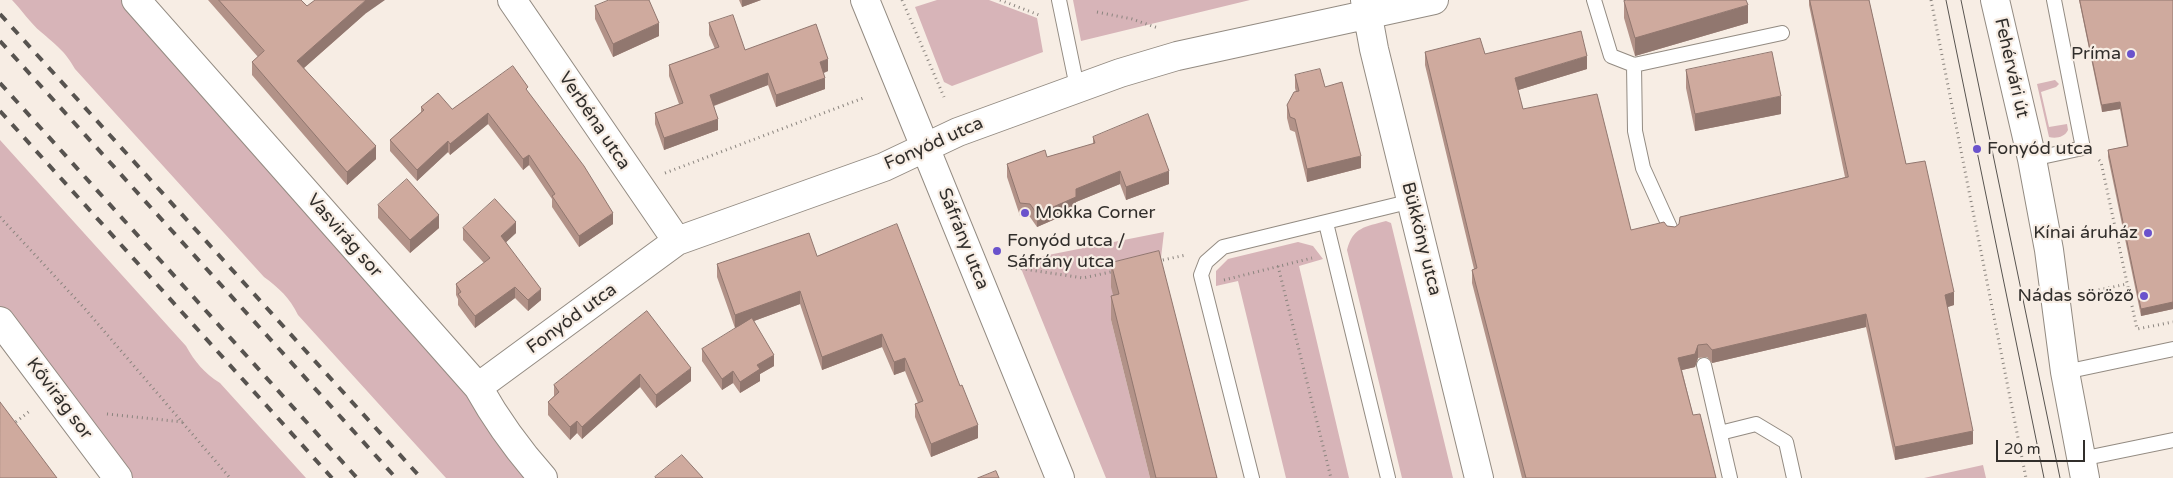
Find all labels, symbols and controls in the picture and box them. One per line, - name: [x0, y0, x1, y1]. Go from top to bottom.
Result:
- street label: Fehérvári út: [1989, 16, 2033, 120]
- place label: Príma: [2071, 43, 2121, 65]
- marker: Príma: [2125, 48, 2137, 60]
- street label: Verbéna utca: [553, 68, 635, 174]
- street label: Fonyód utca: [881, 113, 987, 175]
- place label: Fonyód utca: [1987, 138, 2093, 160]
- marker: Fonyód utca: [1971, 143, 1983, 155]
- street label: Bükköny utca: [1396, 180, 1446, 298]
- street label: Sáfrány utca: [933, 185, 993, 293]
- street label: Vasvirág sor: [302, 190, 386, 282]
- place label: Mokka Corner: [1035, 202, 1155, 224]
- marker: Mokka Corner: [1019, 207, 1031, 219]
- place label: Kínai áruház: [2033, 222, 2138, 244]
- marker: Kínai áruház: [2142, 227, 2154, 239]
- place label: Fonyód utca / Sáfrány utca: [1007, 230, 1126, 272]
- marker: Fonyód utca / Sáfrány utca: [991, 245, 1003, 257]
- street label: Fonyód utca: [523, 279, 621, 359]
- place label: Nádas söröző: [2018, 285, 2134, 307]
- marker: Nádas söröző: [2138, 290, 2150, 302]
- street label: Kővirág sor: [21, 354, 97, 444]
- scale bar: [1998, 430, 2087, 462]
- text: 20 m: [2004, 440, 2041, 458]

